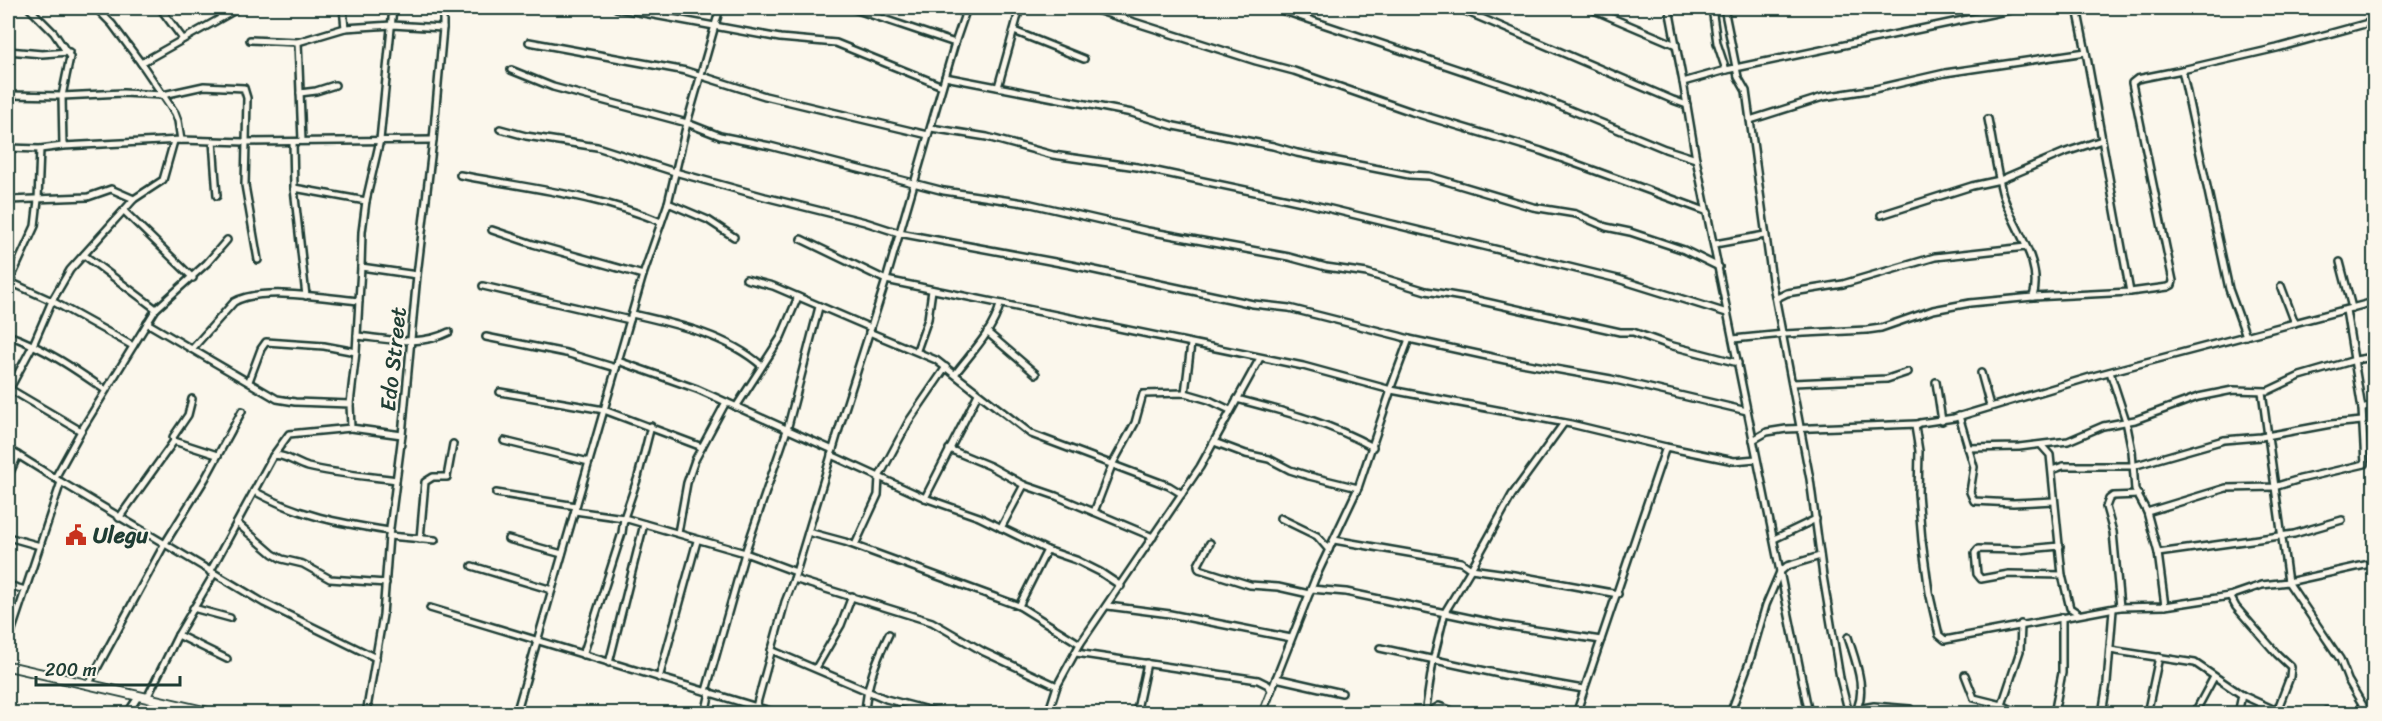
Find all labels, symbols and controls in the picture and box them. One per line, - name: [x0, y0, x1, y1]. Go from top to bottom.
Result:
- street label: Edo Street: [368, 305, 418, 413]
- place label: Ulegu: [93, 516, 148, 555]
- public building icon: Ulegu: [64, 523, 88, 547]
- scale bar: [36, 649, 180, 687]
- text: 200 m: [45, 654, 97, 686]

